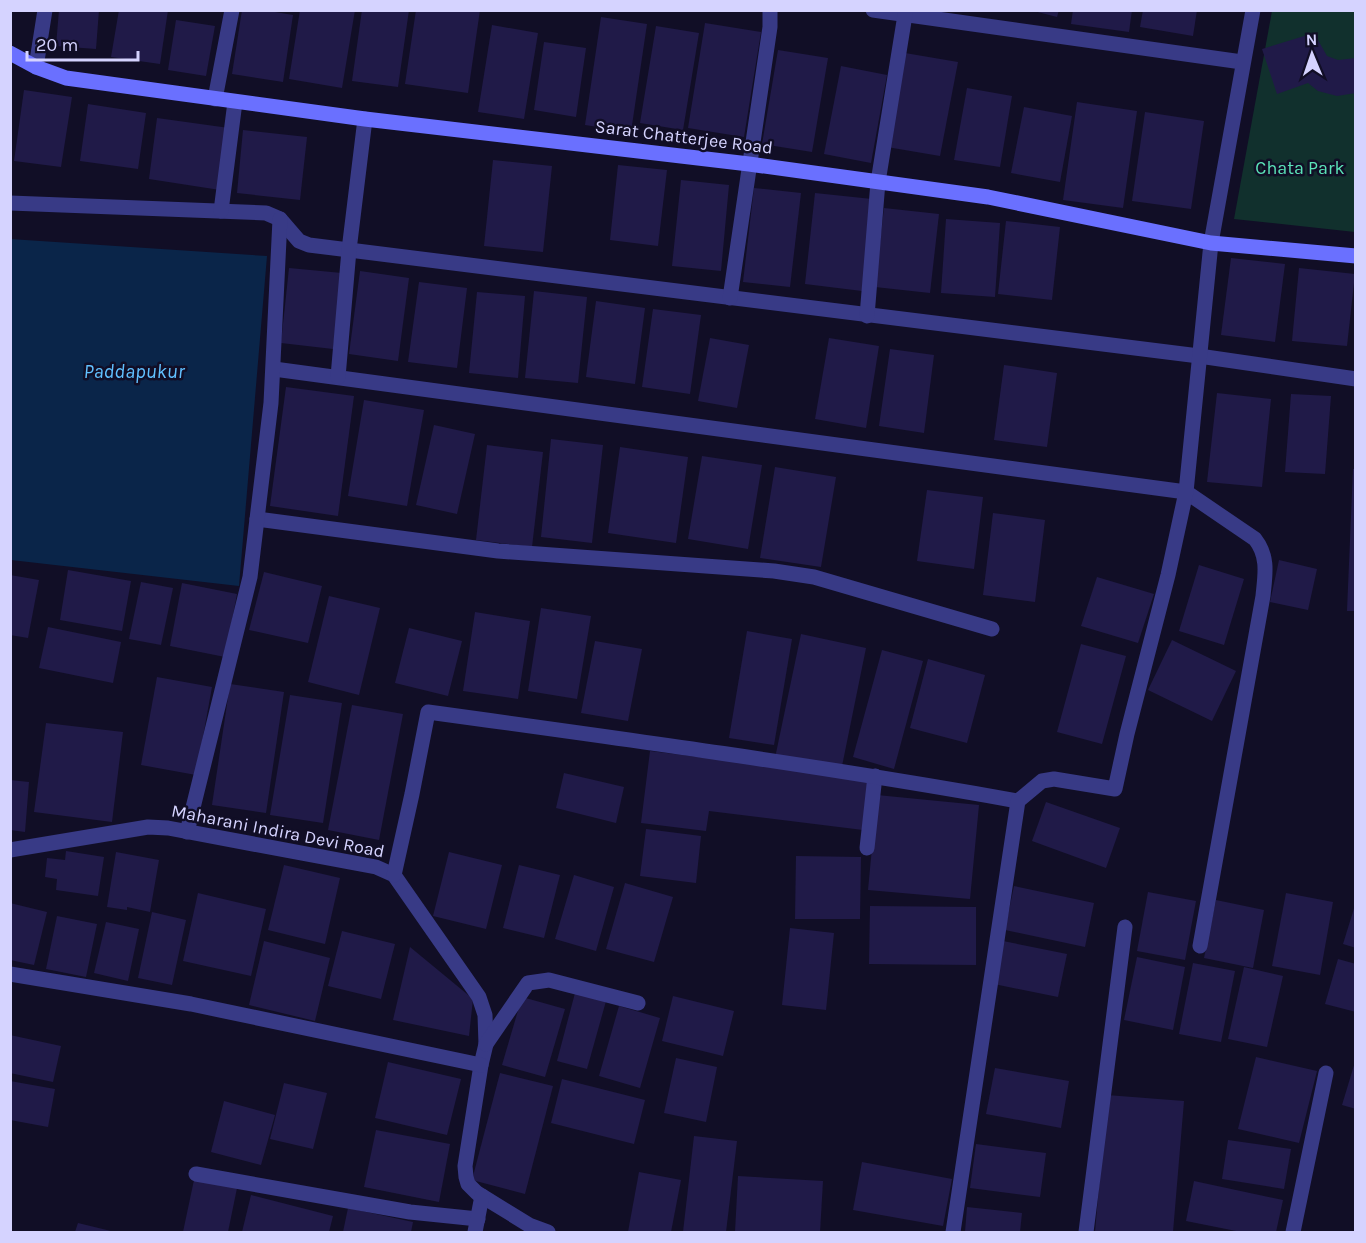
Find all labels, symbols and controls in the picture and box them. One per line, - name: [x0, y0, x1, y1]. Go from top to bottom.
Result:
- scale bar: [27, 24, 138, 62]
- north arrow: [1282, 24, 1342, 84]
- text: N: [1305, 30, 1318, 49]
- text: 20 m: [36, 34, 78, 56]
- street label: Sarat Chatterjee Road: [594, 115, 774, 159]
- park label: Chata Park: [1255, 157, 1345, 179]
- water label: Paddapukur: [83, 360, 186, 383]
- street label: Maharani Indira Devi Road: [170, 800, 386, 862]

